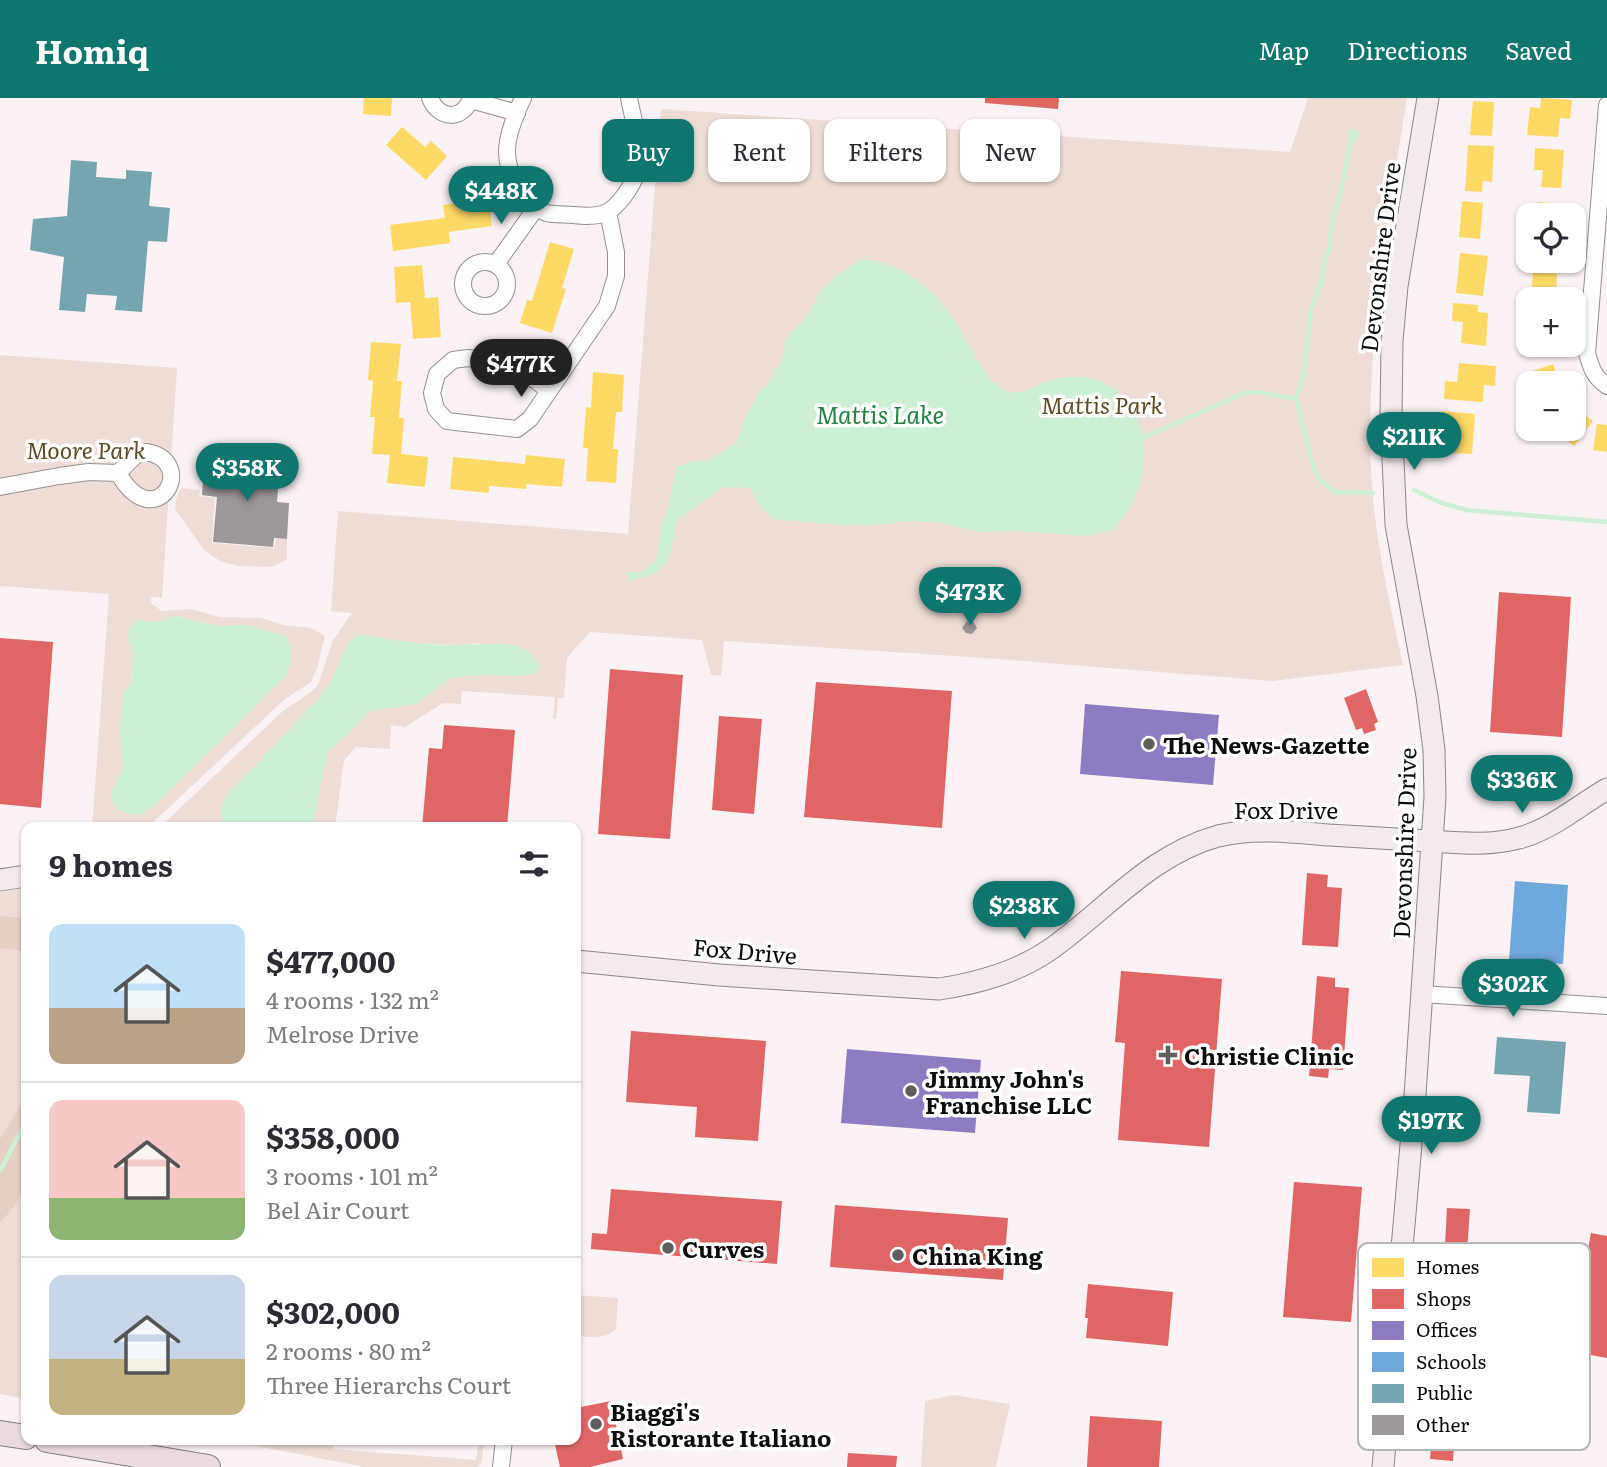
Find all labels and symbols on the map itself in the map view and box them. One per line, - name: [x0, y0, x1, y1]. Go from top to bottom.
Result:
- street label: Devonshire Drive: [1350, 160, 1408, 354]
- pin: $448K: [452, 166, 550, 226]
- pin: $477K: [472, 340, 570, 399]
- park label: Mattis Park: [1041, 387, 1163, 421]
- water label: Mattis Lake: [816, 396, 944, 431]
- pin: $211K: [1365, 412, 1463, 472]
- park label: Moore Park: [26, 432, 146, 466]
- pin: $358K: [198, 444, 296, 503]
- pin: $473K: [921, 568, 1019, 627]
- place label: The News-Gazette: [1163, 727, 1370, 761]
- marker: The News-Gazette: [1141, 736, 1157, 752]
- street label: Devonshire Drive: [1383, 747, 1423, 939]
- pin: $336K: [1473, 756, 1571, 815]
- street label: Fox Drive: [1234, 792, 1338, 826]
- pin: $238K: [975, 882, 1073, 941]
- street label: Fox Drive: [692, 929, 798, 971]
- pin: $302K: [1464, 960, 1562, 1019]
- place label: Christie Clinic: [1184, 1038, 1354, 1072]
- marker: Christie Clinic: [1158, 1045, 1178, 1065]
- place label: Jimmy John's Franchise LLC: [925, 1061, 1092, 1121]
- marker: Jimmy John's Franchise LLC: [903, 1083, 919, 1099]
- pin: $197K: [1382, 1096, 1480, 1156]
- place label: Curves: [682, 1231, 764, 1265]
- place label: China King: [912, 1238, 1044, 1272]
- marker: Curves: [660, 1240, 676, 1256]
- legend: [1358, 1243, 1590, 1450]
- marker: China King: [890, 1247, 906, 1263]
- text: Homes: [1416, 1252, 1480, 1280]
- text: Shops: [1416, 1284, 1471, 1312]
- text: Offices: [1416, 1315, 1477, 1343]
- text: Schools: [1416, 1347, 1487, 1375]
- text: Public: [1416, 1378, 1473, 1406]
- place label: Biaggi's Ristorante Italiano: [610, 1394, 831, 1454]
- text: Other: [1416, 1410, 1469, 1438]
- marker: Biaggi's Ristorante Italiano: [588, 1416, 604, 1432]

